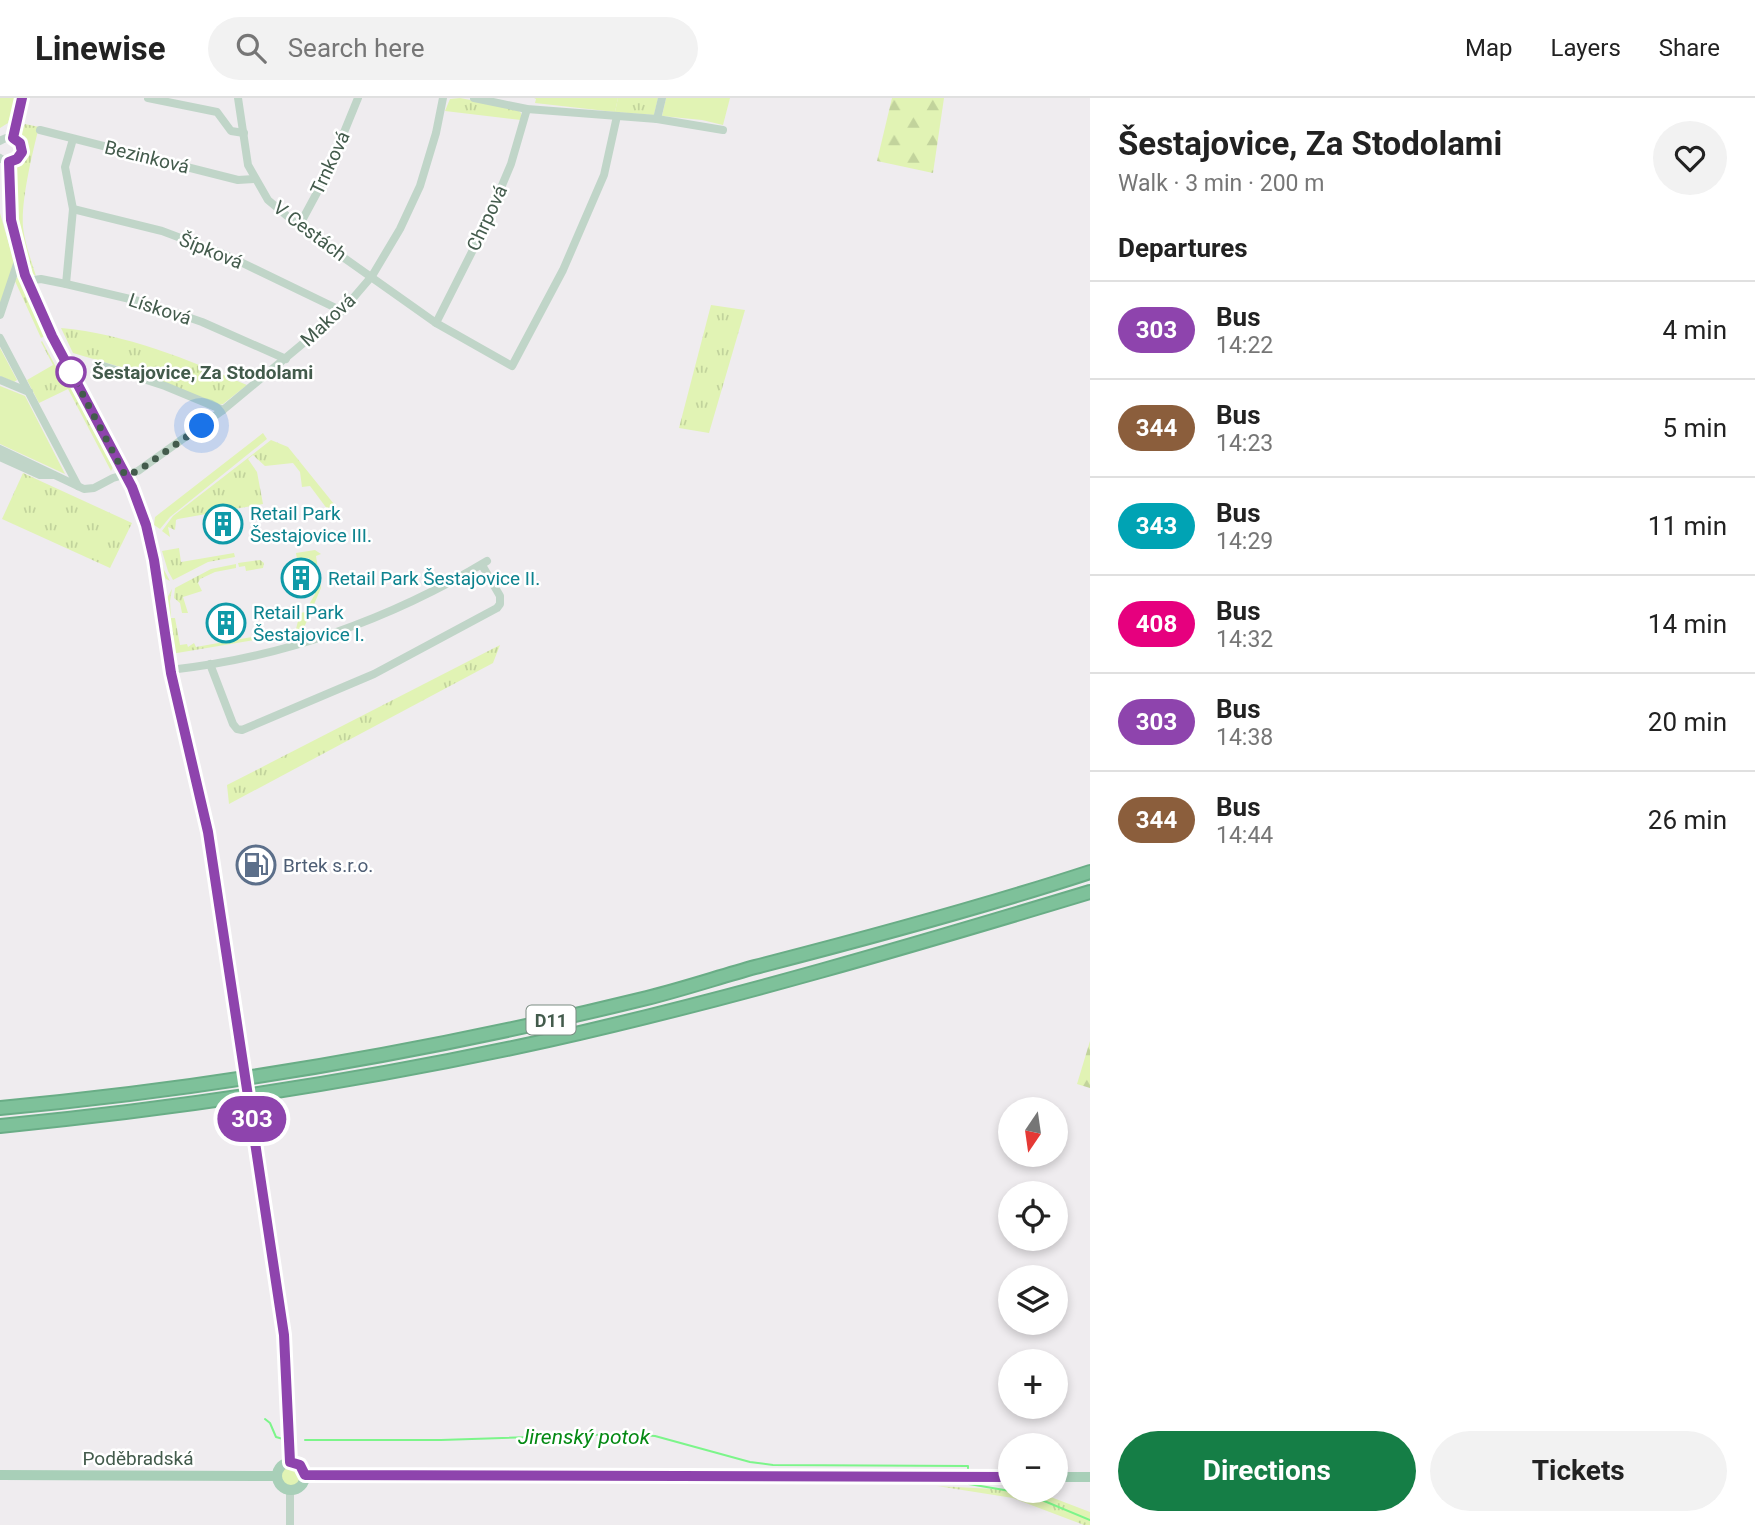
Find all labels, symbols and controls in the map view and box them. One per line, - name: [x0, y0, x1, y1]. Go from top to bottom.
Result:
- search box: [208, 17, 698, 80]
- text: Linewise: [35, 29, 166, 68]
- icon: search: [232, 29, 270, 67]
- text: Search here: [288, 33, 424, 63]
- text: Map: [1465, 34, 1513, 62]
- text: Layers: [1551, 34, 1621, 62]
- text: Share: [1659, 34, 1720, 62]
- button: heart: [1653, 121, 1727, 195]
- text: Šestajovice, Za Stodolami: [1118, 124, 1502, 163]
- street label: Trnková: [305, 128, 355, 198]
- street label: Bezinková: [102, 135, 192, 179]
- text: Walk · 3 min · 200 m: [1118, 170, 1324, 197]
- street label: Chrpová: [462, 181, 512, 255]
- street label: V Cestách: [269, 196, 351, 266]
- street label: Šípková: [176, 228, 246, 274]
- text: Departures: [1118, 233, 1248, 263]
- street label: Lísková: [126, 288, 194, 330]
- street label: Maková: [296, 289, 360, 351]
- text: Bus: [1216, 302, 1261, 332]
- text: 4 min: [1662, 315, 1727, 345]
- text: 303: [1136, 316, 1177, 344]
- text: 14:22: [1216, 332, 1273, 359]
- marker: Šestajovice, Za Stodolami: [56, 357, 86, 387]
- place label: Šestajovice, Za Stodolami: [92, 361, 313, 384]
- text: Bus: [1216, 400, 1261, 430]
- your location: [184, 408, 219, 443]
- text: 5 min: [1662, 413, 1727, 443]
- text: 344: [1136, 414, 1177, 442]
- text: 14:23: [1216, 430, 1273, 457]
- text: Bus: [1216, 498, 1261, 528]
- place label: Retail Park Šestajovice III.: [250, 502, 372, 547]
- building icon: Retail Park Šestajovice III.: [202, 503, 244, 545]
- text: 11 min: [1648, 511, 1727, 541]
- text: 343: [1136, 512, 1177, 540]
- text: 14:29: [1216, 528, 1273, 555]
- building icon: Retail Park Šestajovice II.: [280, 557, 322, 599]
- place label: Retail Park Šestajovice II.: [328, 567, 540, 590]
- text: Bus: [1216, 596, 1261, 626]
- place label: Retail Park Šestajovice I.: [253, 601, 365, 646]
- building icon: Retail Park Šestajovice I.: [205, 602, 247, 644]
- text: 14 min: [1648, 609, 1727, 639]
- text: 408: [1136, 610, 1177, 638]
- text: 14:32: [1216, 626, 1273, 653]
- text: Bus: [1216, 694, 1261, 724]
- text: 20 min: [1648, 707, 1727, 737]
- text: 303: [1136, 708, 1177, 736]
- text: 14:38: [1216, 724, 1273, 751]
- text: Bus: [1216, 792, 1261, 822]
- text: 26 min: [1648, 805, 1727, 835]
- text: 344: [1136, 806, 1177, 834]
- text: 14:44: [1216, 822, 1273, 849]
- fuel station icon: Brtek s.r.o.: [235, 844, 277, 886]
- place label: Brtek s.r.o.: [283, 854, 373, 877]
- road number: D11: [526, 1006, 576, 1035]
- line badge: 303: [212, 1096, 292, 1142]
- north arrow: [998, 1097, 1068, 1167]
- map controls: [998, 1097, 1068, 1503]
- text: 303: [231, 1105, 273, 1133]
- button: locate: [998, 1181, 1068, 1251]
- button: layers: [998, 1265, 1068, 1335]
- button: +: [998, 1349, 1068, 1419]
- water label: Jirenský potok: [518, 1425, 651, 1449]
- button: Directions: [1118, 1431, 1416, 1511]
- button: Tickets: [1430, 1431, 1727, 1511]
- button: −: [998, 1433, 1068, 1503]
- street label: Poděbradská: [82, 1447, 194, 1470]

